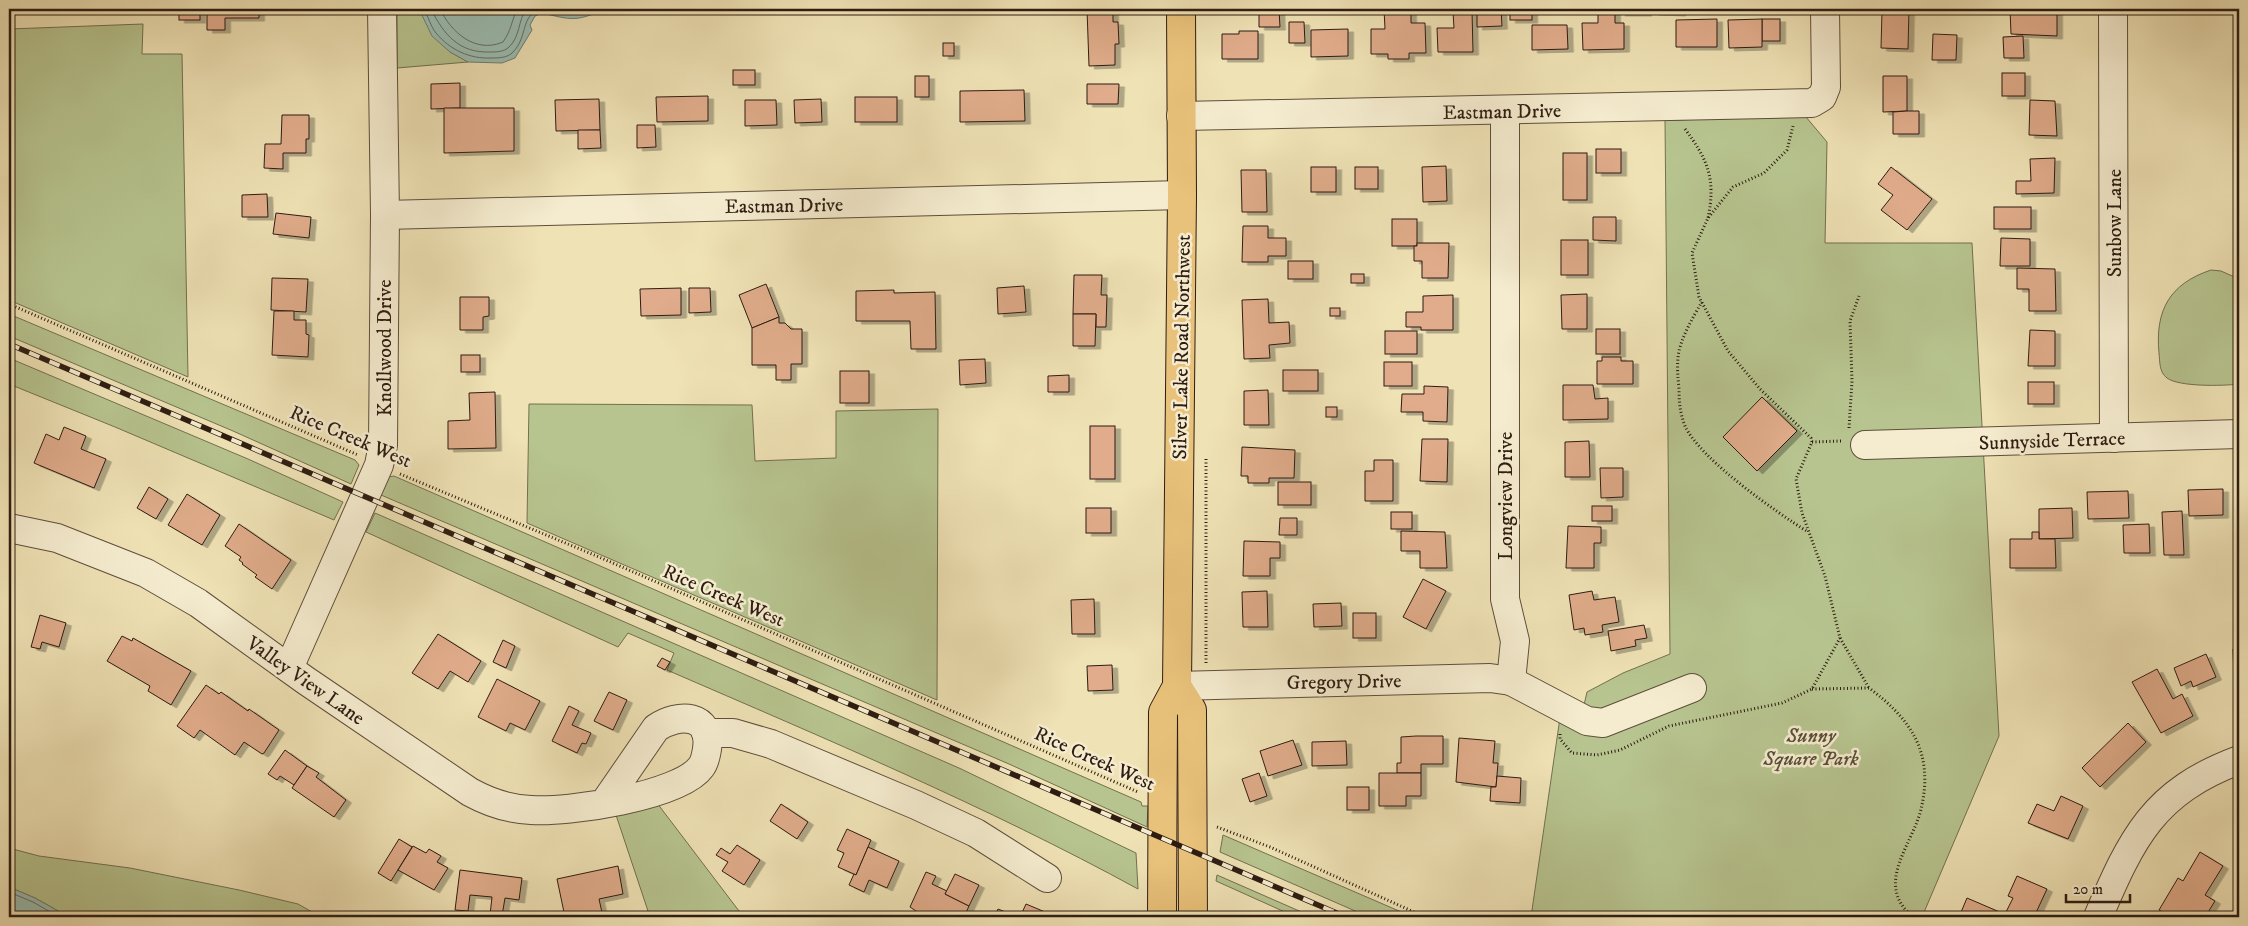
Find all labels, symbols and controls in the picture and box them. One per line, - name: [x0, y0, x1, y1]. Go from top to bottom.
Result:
- street label: Eastman Drive: [1443, 99, 1562, 126]
- street label: Sunbow Lane: [2103, 169, 2128, 277]
- street label: Eastman Drive: [725, 193, 844, 220]
- street label: Silver Lake Road Northwest: [1168, 234, 1197, 460]
- street label: Knollwood Drive: [373, 280, 398, 416]
- street label: Rice Creek West: [286, 401, 415, 474]
- street label: Sunnyside Terrace: [1978, 426, 2126, 457]
- street label: Longview Drive: [1494, 432, 1519, 560]
- street label: Rice Creek West: [659, 560, 788, 633]
- street label: Valley View Lane: [240, 631, 369, 731]
- street label: Gregory Drive: [1286, 669, 1402, 696]
- street label: Rice Creek West: [1030, 722, 1159, 797]
- park label: Sunny Square Park: [1762, 724, 1859, 772]
- scale bar: [2066, 871, 2129, 903]
- text: 20 m: [2073, 880, 2103, 899]

